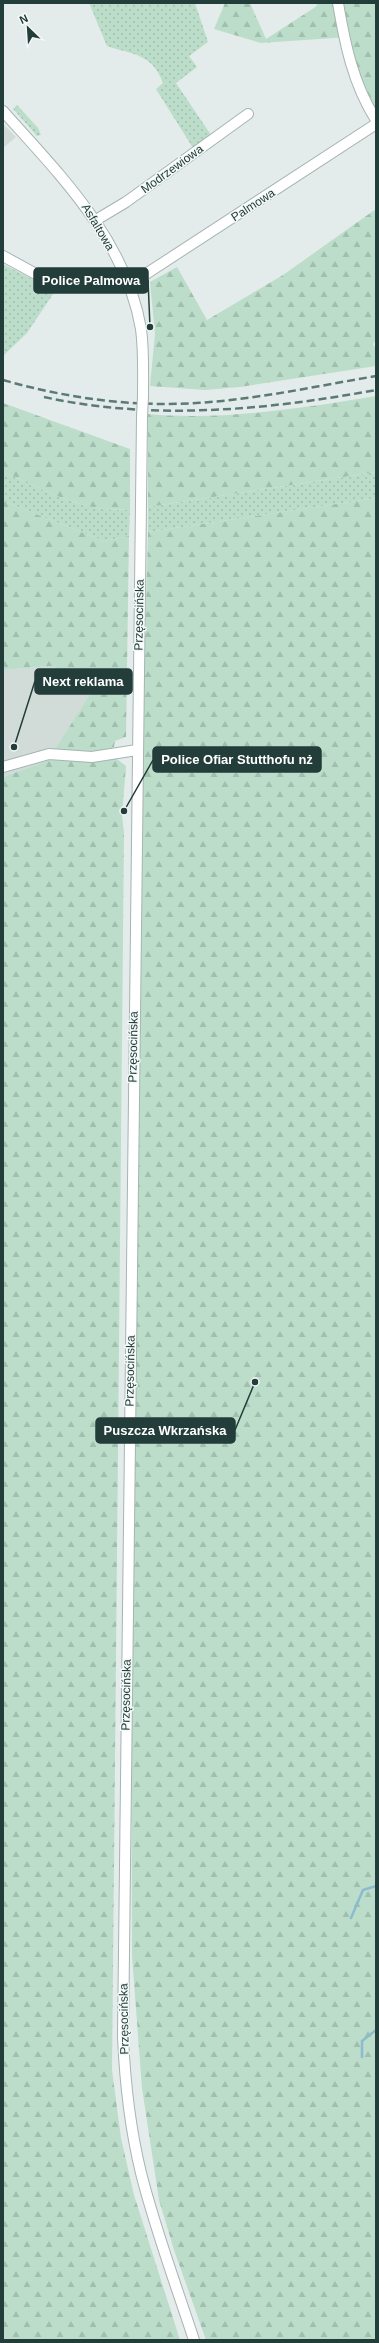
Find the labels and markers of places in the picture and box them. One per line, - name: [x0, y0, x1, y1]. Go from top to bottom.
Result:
- callout: Police Palmowa: [34, 268, 148, 293]
- callout: Next reklama: [35, 669, 132, 694]
- callout: Police Ofiar Stutthofu nż: [153, 747, 321, 772]
- callout: Puszcza Wkrzańska: [96, 1418, 235, 1443]

